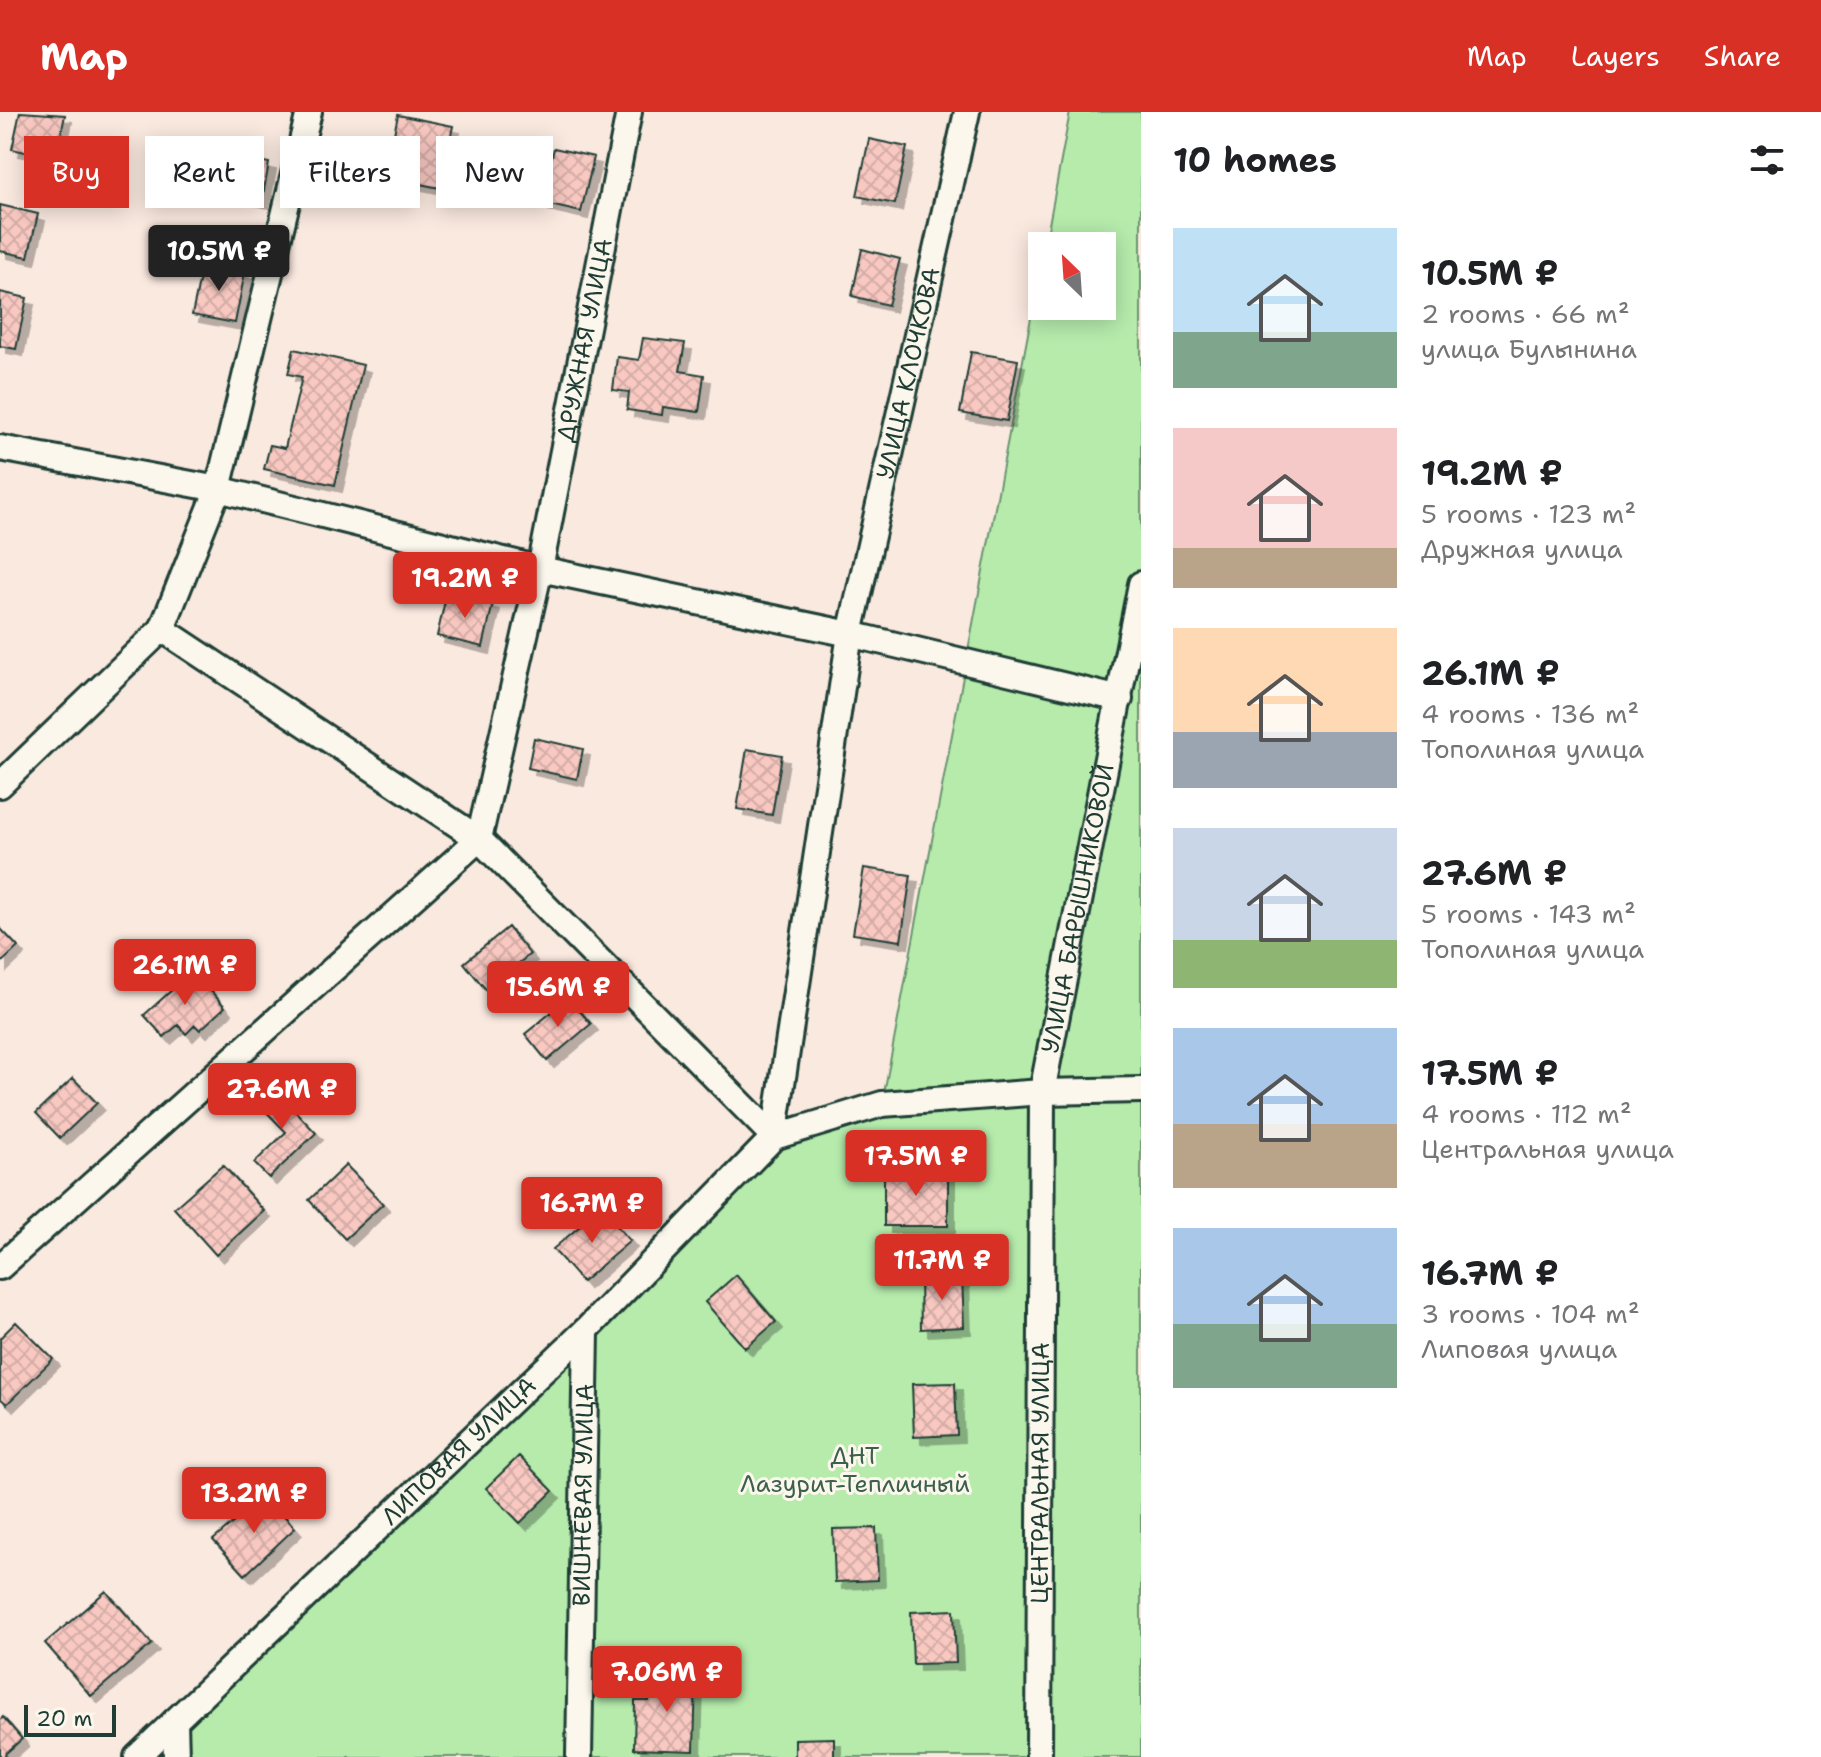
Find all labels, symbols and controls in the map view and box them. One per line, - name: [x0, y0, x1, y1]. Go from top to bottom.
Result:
- text: Map: [40, 31, 128, 82]
- text: Map: [1467, 37, 1527, 75]
- text: Layers: [1571, 37, 1660, 75]
- text: Share: [1704, 37, 1781, 75]
- chip: Buy: [24, 136, 129, 208]
- chip: Rent: [145, 136, 264, 208]
- chip: Filters: [280, 136, 420, 208]
- chip: New: [436, 136, 553, 208]
- text: 10 homes: [1173, 137, 1337, 183]
- icon: filters: [1745, 138, 1789, 182]
- pin: 10.5M ₽: [145, 225, 293, 293]
- north arrow: [1028, 232, 1116, 320]
- map controls: [1028, 232, 1116, 320]
- text: 10.5M ₽: [166, 233, 272, 268]
- street label: ДРУЖНАЯ УЛИЦА: [549, 236, 620, 444]
- text: 10.5M ₽: [1421, 250, 1559, 296]
- icon: home: [1237, 260, 1333, 356]
- street label: УЛИЦА КЛОЧКОВА: [869, 264, 948, 482]
- text: 2 rooms · 66 m²: [1421, 296, 1630, 331]
- text: улица Булынина: [1421, 331, 1637, 366]
- text: 19.2M ₽: [1421, 450, 1563, 496]
- icon: home: [1237, 460, 1333, 556]
- text: 5 rooms · 123 m²: [1421, 496, 1636, 531]
- text: Дружная улица: [1421, 531, 1623, 566]
- pin: 19.2M ₽: [391, 552, 539, 620]
- text: 19.2M ₽: [411, 560, 519, 595]
- text: 26.1M ₽: [1421, 650, 1560, 696]
- icon: home: [1237, 660, 1333, 756]
- text: 4 rooms · 136 m²: [1421, 696, 1639, 731]
- text: Тополиная улица: [1421, 731, 1644, 766]
- street label: УЛИЦА БАРЫШНИКОВОЙ: [1034, 761, 1122, 1056]
- text: 27.6M ₽: [1421, 850, 1567, 896]
- icon: home: [1237, 860, 1333, 956]
- text: 5 rooms · 143 m²: [1421, 896, 1636, 931]
- text: Тополиная улица: [1421, 931, 1644, 966]
- pin: 26.1M ₽: [111, 939, 259, 1007]
- text: 26.1M ₽: [132, 947, 238, 982]
- pin: 15.6M ₽: [484, 961, 632, 1029]
- text: 15.6M ₽: [505, 969, 611, 1004]
- text: 17.5M ₽: [1421, 1050, 1558, 1096]
- icon: home: [1237, 1060, 1333, 1156]
- pin: 27.6M ₽: [208, 1063, 356, 1131]
- text: 27.6M ₽: [226, 1071, 338, 1106]
- text: 4 rooms · 112 m²: [1421, 1096, 1632, 1131]
- pin: 17.5M ₽: [842, 1130, 990, 1198]
- text: Центральная улица: [1421, 1131, 1674, 1166]
- text: 17.5M ₽: [863, 1138, 969, 1173]
- pin: 16.7M ₽: [518, 1177, 666, 1245]
- text: 16.7M ₽: [539, 1185, 645, 1220]
- pin: 11.7M ₽: [868, 1234, 1016, 1302]
- text: 11.7M ₽: [893, 1242, 991, 1277]
- text: 16.7M ₽: [1421, 1250, 1559, 1296]
- icon: home: [1237, 1260, 1333, 1356]
- text: 3 rooms · 104 m²: [1421, 1296, 1640, 1331]
- text: Липовая улица: [1421, 1331, 1617, 1366]
- street label: ЦЕНТРАЛЬНАЯ УЛИЦА: [1024, 1342, 1057, 1604]
- street label: ЛИПОВАЯ УЛИЦА: [374, 1370, 543, 1532]
- street label: ВИШНЁВАЯ УЛИЦА: [565, 1383, 601, 1607]
- park label: ДНТ Лазурит-Тепличный: [740, 1440, 970, 1500]
- pin: 13.2M ₽: [180, 1467, 328, 1535]
- text: 13.2M ₽: [200, 1475, 308, 1510]
- pin: 7.06M ₽: [593, 1646, 741, 1714]
- text: 7.06M ₽: [611, 1654, 723, 1689]
- scale bar: [24, 1701, 116, 1737]
- text: 20 m: [36, 1704, 93, 1733]

